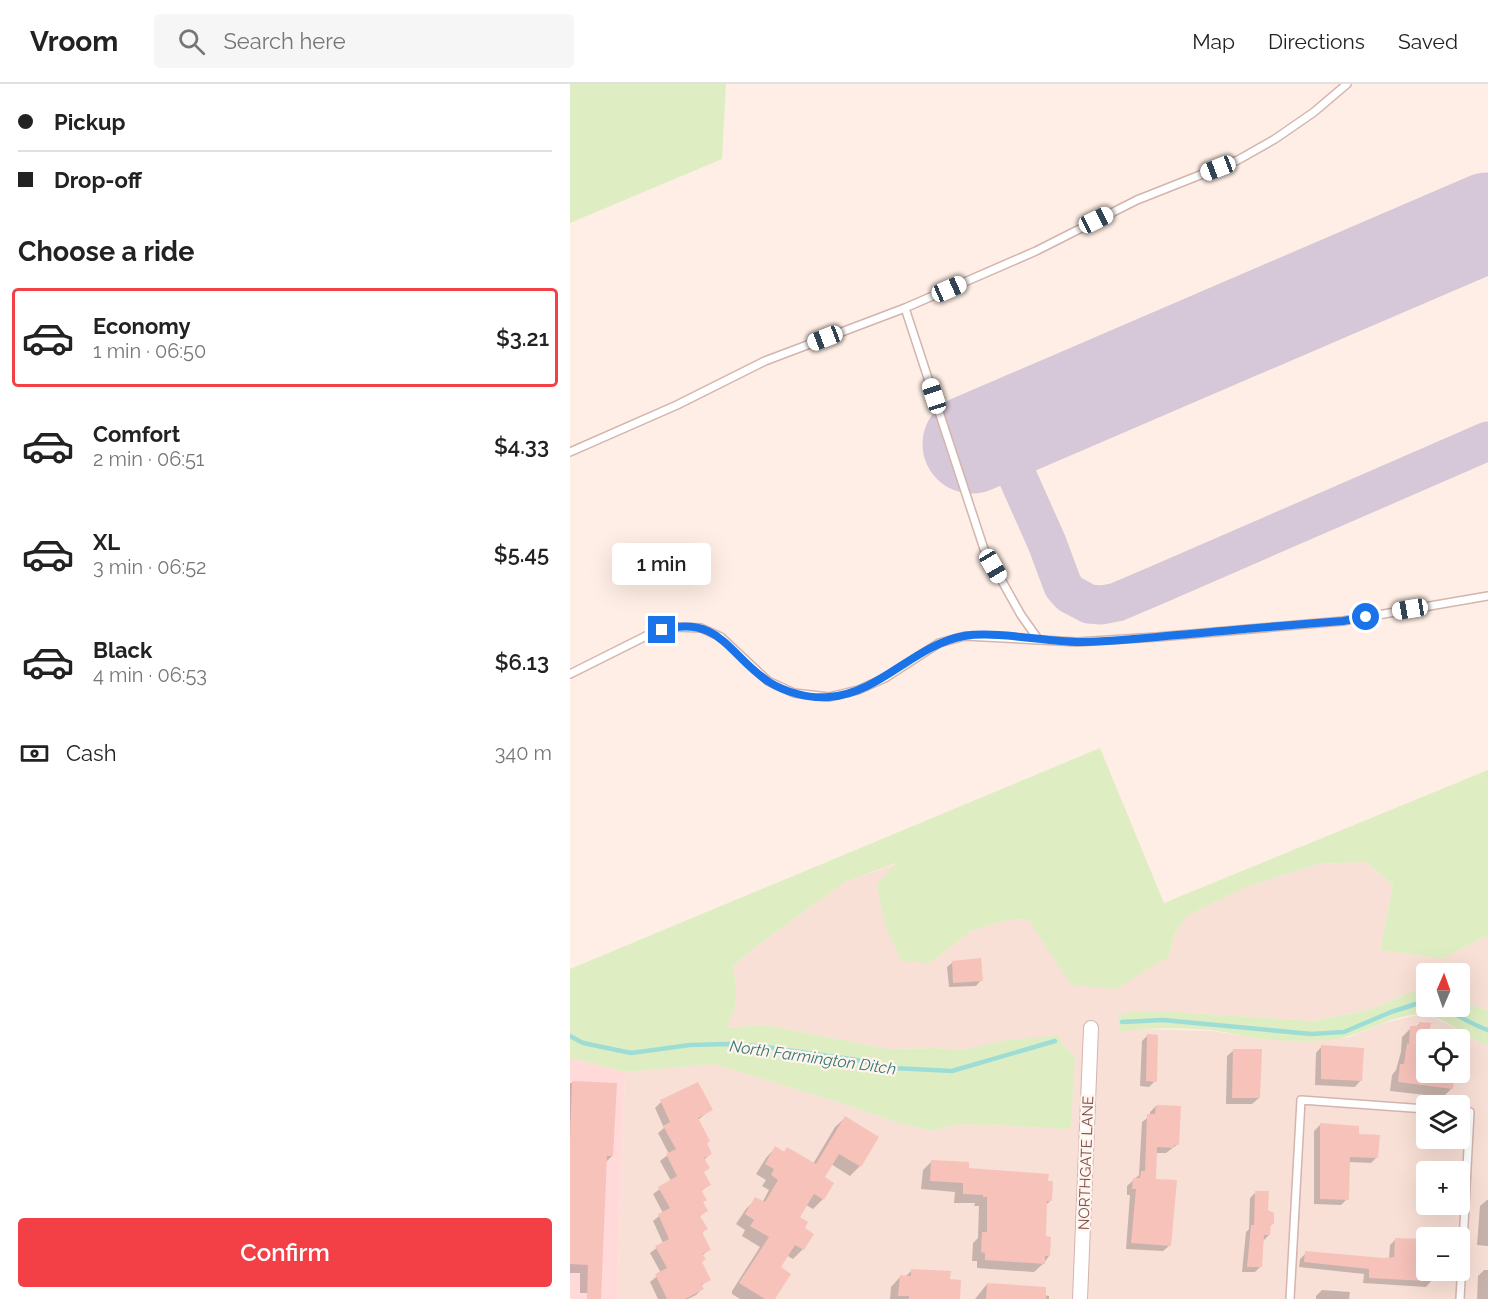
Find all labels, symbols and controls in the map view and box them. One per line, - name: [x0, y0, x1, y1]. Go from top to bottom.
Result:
- search box: [154, 14, 574, 68]
- text: Vroom: [30, 25, 118, 58]
- icon: search: [175, 25, 208, 58]
- text: Search here: [223, 28, 346, 54]
- text: Map: [1192, 29, 1235, 54]
- text: Directions: [1268, 29, 1365, 54]
- text: Saved: [1398, 29, 1458, 54]
- text: Pickup: [54, 109, 126, 135]
- car: [1198, 153, 1238, 183]
- text: Drop-off: [54, 167, 142, 193]
- car: [1076, 204, 1116, 236]
- text: Choose a ride: [18, 236, 194, 267]
- car: [929, 273, 969, 305]
- icon: car: [21, 311, 75, 365]
- text: Economy: [93, 313, 191, 339]
- car: [805, 323, 845, 353]
- text: $3.21: [496, 325, 549, 351]
- text: 1 min · 06:50: [93, 339, 206, 363]
- car: [920, 376, 948, 416]
- icon: car: [21, 419, 75, 473]
- text: Comfort: [93, 421, 180, 447]
- text: $4.33: [494, 433, 549, 459]
- text: 2 min · 06:51: [93, 447, 204, 471]
- icon: car: [21, 527, 75, 581]
- text: XL: [93, 529, 120, 555]
- text: $5.45: [494, 541, 549, 567]
- callout: 1 min: [612, 543, 712, 585]
- car: [976, 546, 1010, 586]
- text: 1 min: [637, 552, 686, 576]
- text: 3 min · 06:52: [93, 555, 207, 579]
- car: [1391, 597, 1429, 621]
- route start: [1352, 603, 1379, 630]
- route end: [648, 616, 675, 643]
- icon: car: [21, 635, 75, 689]
- text: Black: [93, 637, 152, 663]
- text: $6.13: [495, 649, 549, 675]
- text: 4 min · 06:53: [93, 663, 207, 687]
- icon: cash: [18, 737, 51, 770]
- text: Cash: [66, 740, 117, 766]
- text: 340 m: [495, 741, 552, 765]
- north arrow: [1416, 963, 1470, 1017]
- map controls: [1416, 963, 1470, 1281]
- button: locate: [1416, 1029, 1470, 1083]
- water label: North Farmington Ditch: [728, 1036, 897, 1079]
- button: layers: [1416, 1095, 1470, 1149]
- street label: NORTHGATE LANE: [1075, 1096, 1097, 1230]
- button: +: [1416, 1161, 1470, 1215]
- button: Confirm: [18, 1218, 552, 1287]
- button: −: [1416, 1227, 1470, 1281]

